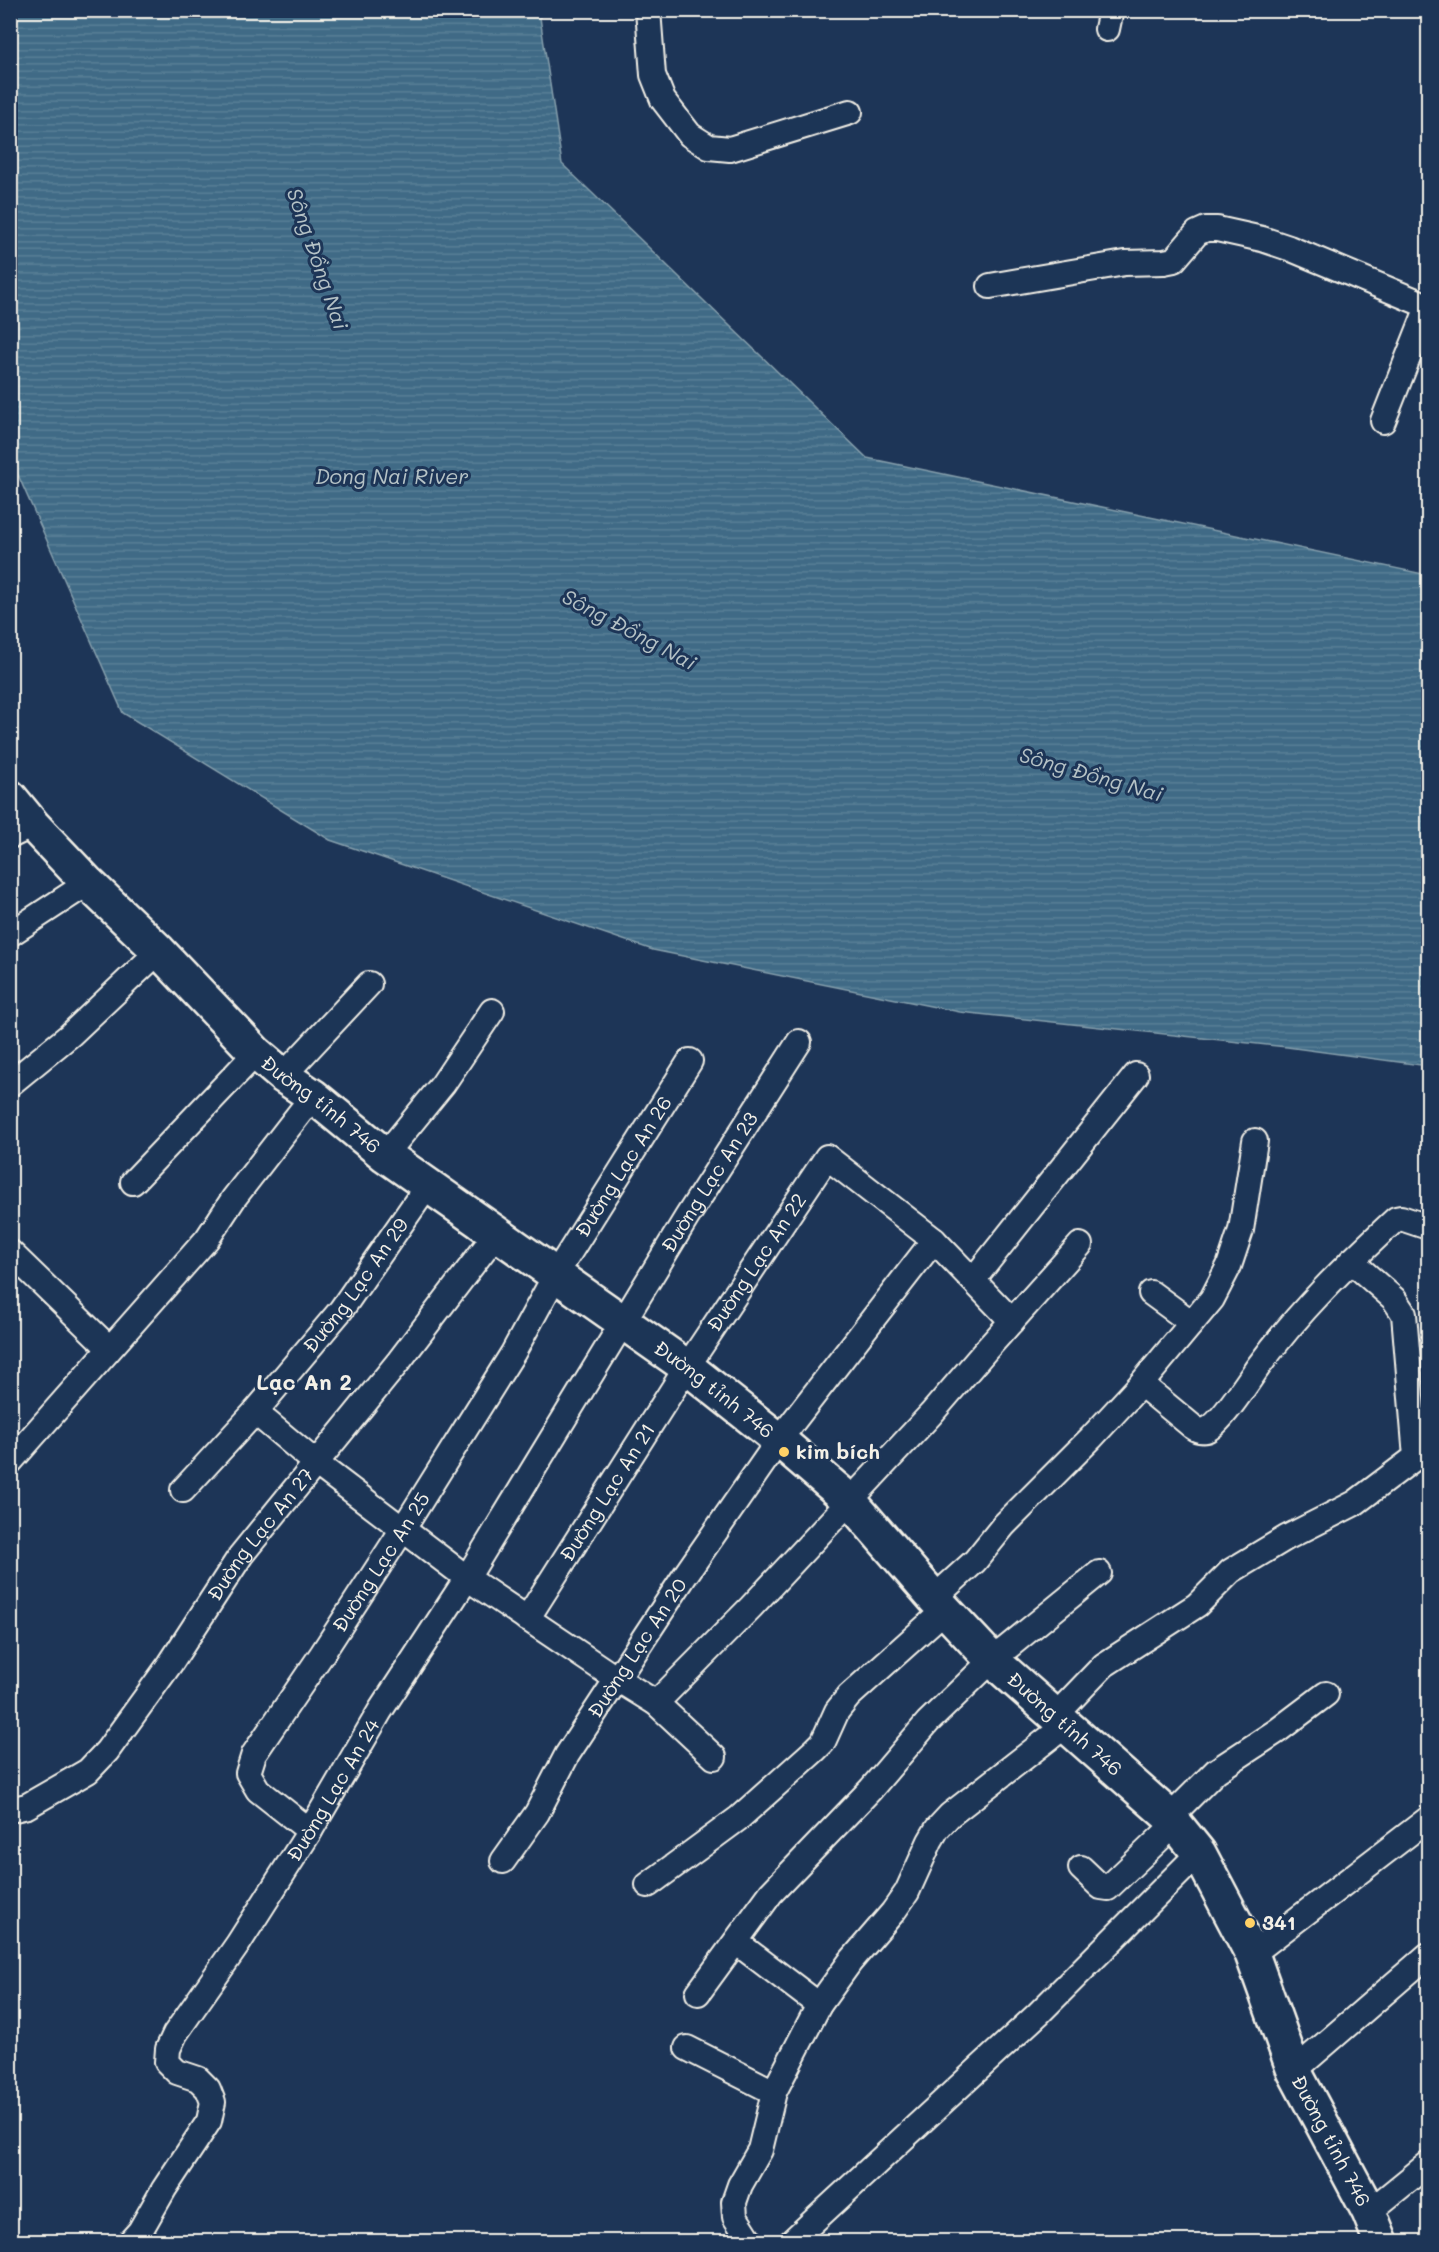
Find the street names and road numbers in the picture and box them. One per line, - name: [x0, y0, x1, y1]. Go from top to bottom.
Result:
- street label: Đường tỉnh 746: [256, 1049, 387, 1158]
- street label: Đường Lạc An 26: [568, 1091, 677, 1242]
- street label: Đường Lạc An 23: [655, 1106, 763, 1257]
- street label: Đường Lạc An 22: [700, 1188, 811, 1336]
- street label: Đường Lạc An 29: [296, 1212, 413, 1358]
- street label: Đường tỉnh 746: [649, 1334, 780, 1443]
- street label: Đường Lạc An 21: [553, 1418, 660, 1566]
- street label: Đường Lạc An 27: [201, 1462, 319, 1605]
- street label: Đường Lạc An 25: [326, 1487, 435, 1637]
- street label: Đường Lạc An 20: [581, 1573, 692, 1723]
- street label: Đường tỉnh 746: [1002, 1666, 1128, 1781]
- street label: Đường Lạc An 24: [280, 1713, 385, 1866]
- street label: Đường tỉnh 746: [1286, 2070, 1378, 2210]

